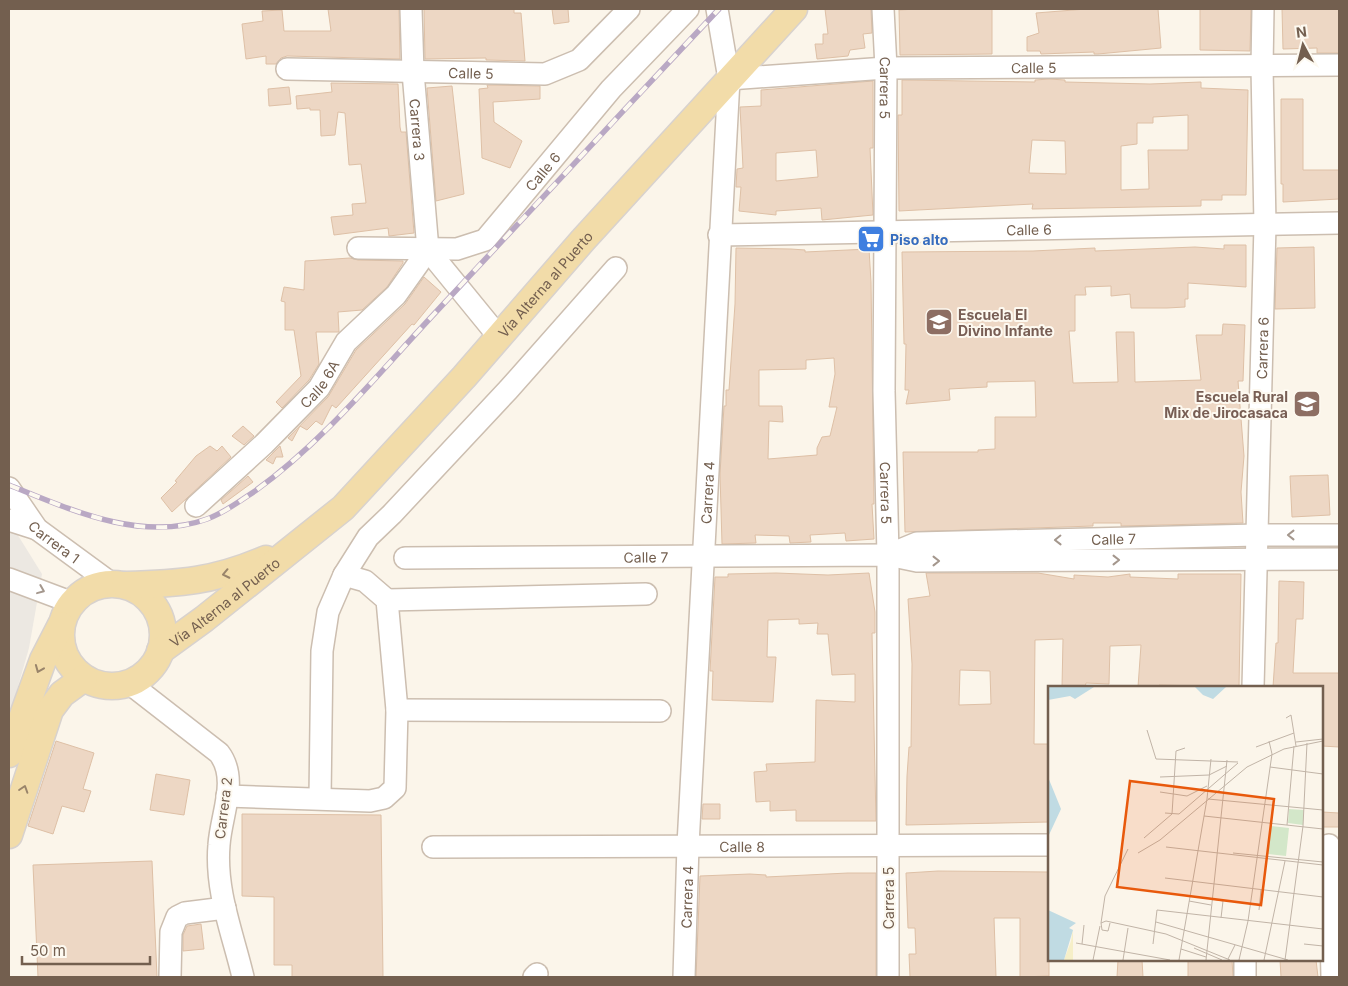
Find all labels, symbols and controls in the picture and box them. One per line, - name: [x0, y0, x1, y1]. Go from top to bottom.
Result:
- north arrow: [1278, 20, 1328, 70]
- text: N: [1295, 23, 1308, 41]
- street label: Carrera 5: [877, 56, 895, 119]
- street label: Calle 5: [1011, 58, 1056, 76]
- street label: Calle 5: [448, 64, 494, 82]
- street label: Carrera 3: [407, 98, 429, 162]
- street label: Calle 6: [521, 148, 564, 194]
- street label: Calle 6: [1006, 220, 1052, 238]
- supermarket icon: Piso alto: [856, 224, 886, 254]
- street label: Vía Alterna al Puerto: [494, 227, 596, 341]
- place label: Piso alto: [890, 231, 949, 248]
- place label: Escuela El Divino Infante: [958, 306, 1053, 339]
- school or university icon: Escuela El Divino Infante: [924, 307, 954, 337]
- street label: Carrera 6: [1252, 317, 1271, 380]
- street label: Calle 6A: [296, 357, 342, 411]
- place label: Escuela Rural Mix de Jirocasaca: [1164, 388, 1288, 421]
- school or university icon: Escuela Rural Mix de Jirocasaca: [1292, 389, 1322, 419]
- street label: Carrera 4: [697, 461, 717, 524]
- street label: Carrera 5: [877, 461, 896, 524]
- street label: Carrera 1: [25, 517, 83, 566]
- street label: Calle 7: [1091, 529, 1136, 547]
- one-way arrow: [1286, 530, 1294, 540]
- one-way arrow: [1054, 535, 1062, 545]
- street label: Calle 7: [623, 548, 669, 565]
- street label: Vía Alterna al Puerto: [166, 554, 283, 650]
- one-way arrow: [1112, 555, 1120, 565]
- one-way arrow: [932, 556, 940, 566]
- one-way arrow: [222, 568, 231, 579]
- one-way arrow: [36, 584, 45, 594]
- one-way arrow: [35, 664, 45, 672]
- inset map: [1048, 686, 1323, 961]
- street label: Carrera 2: [211, 776, 235, 840]
- one-way arrow: [18, 785, 28, 794]
- street label: Calle 8: [719, 837, 765, 855]
- street label: Carrera 4: [677, 865, 696, 929]
- street label: Carrera 5: [880, 867, 897, 929]
- scale bar: [22, 934, 150, 966]
- text: 50 m: [30, 941, 66, 960]

